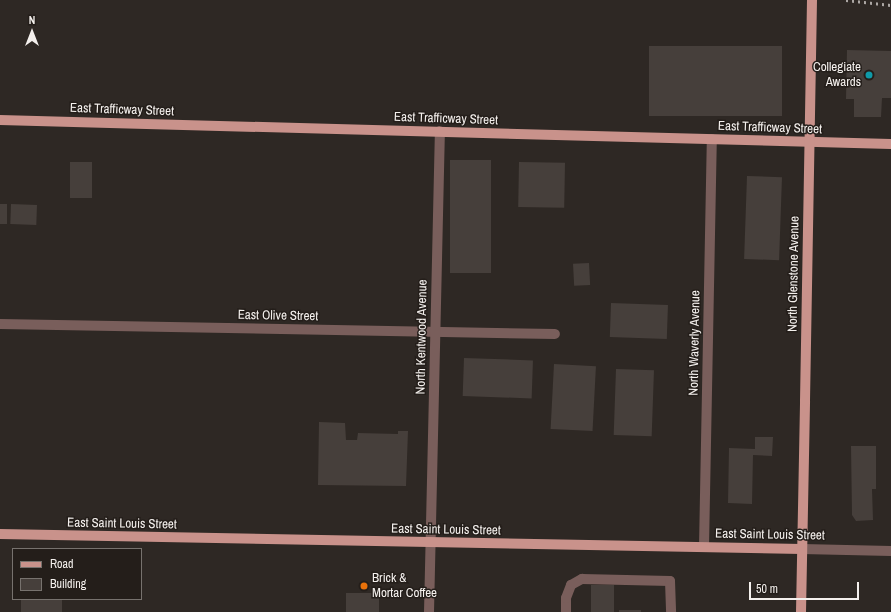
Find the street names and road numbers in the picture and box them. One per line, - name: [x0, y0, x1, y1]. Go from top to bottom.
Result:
- street label: East Trafficway Street: [70, 100, 174, 120]
- street label: East Trafficway Street: [394, 109, 498, 129]
- street label: East Trafficway Street: [718, 118, 822, 138]
- street label: North Glenstone Avenue: [785, 216, 803, 332]
- street label: North Kentwood Avenue: [413, 279, 431, 395]
- street label: North Waverly Avenue: [686, 290, 704, 396]
- street label: East Olive Street: [238, 307, 318, 325]
- street label: East Saint Louis Street: [67, 515, 177, 533]
- street label: East Saint Louis Street: [391, 521, 501, 539]
- street label: East Saint Louis Street: [715, 526, 825, 544]

